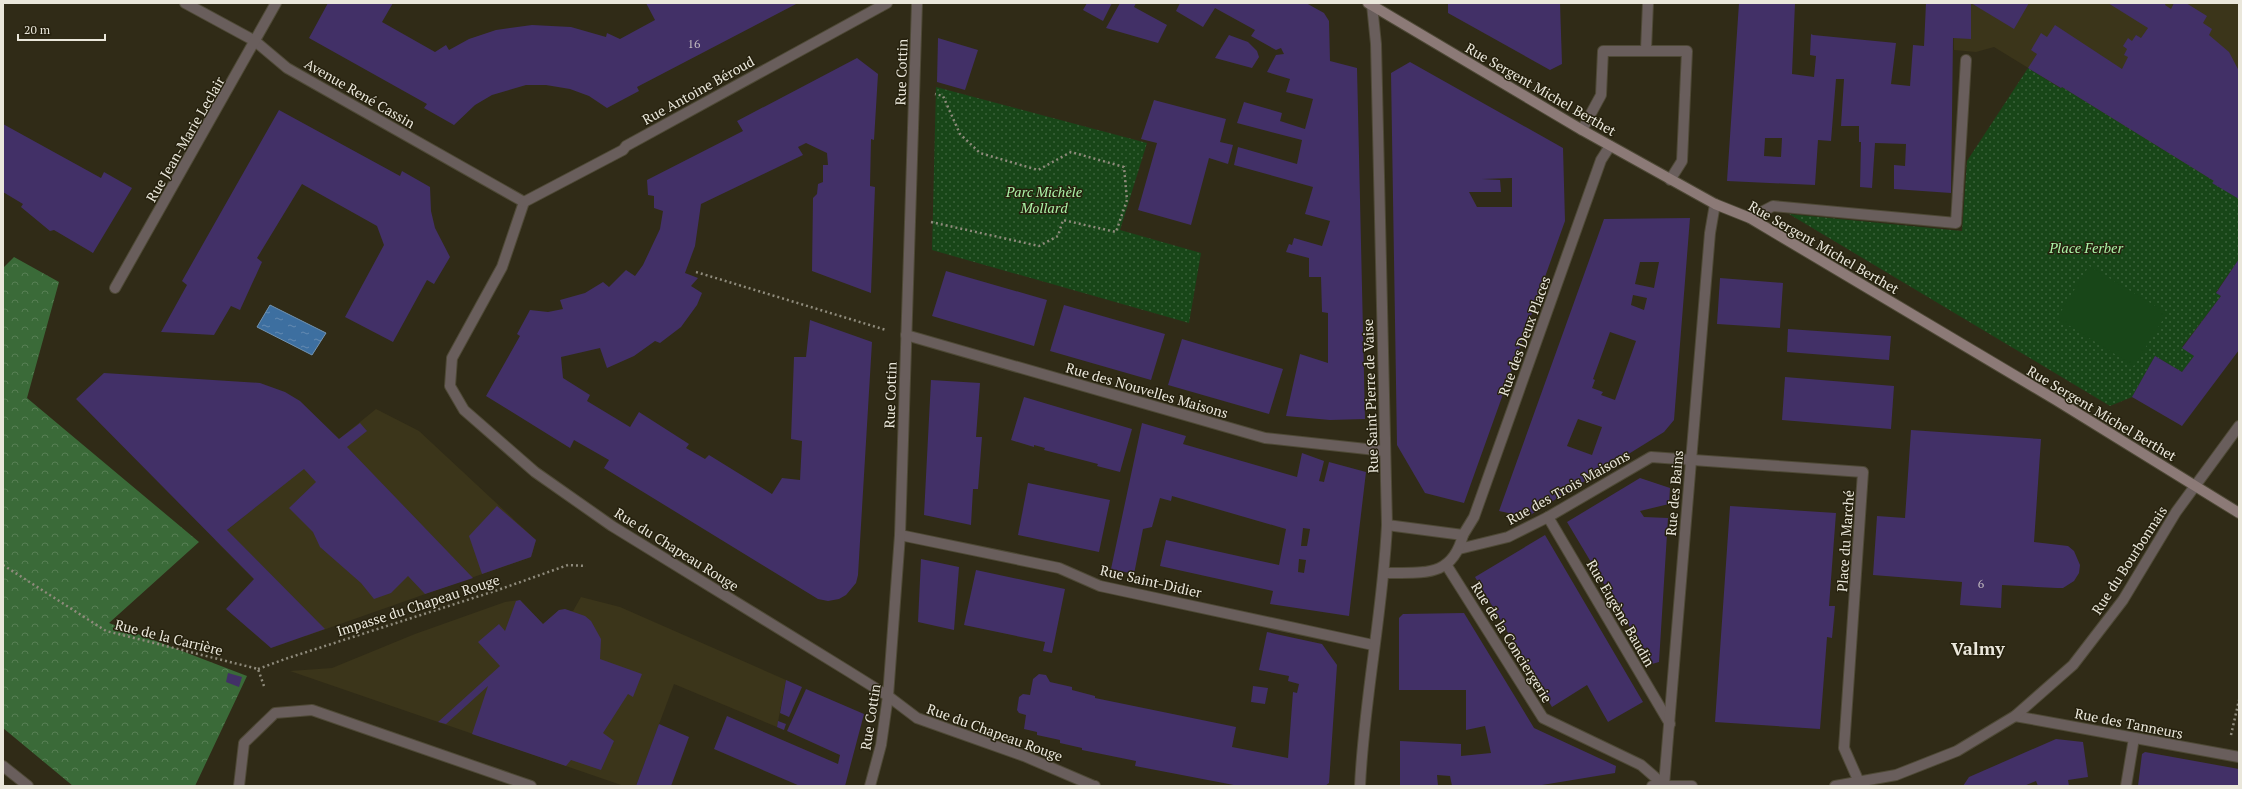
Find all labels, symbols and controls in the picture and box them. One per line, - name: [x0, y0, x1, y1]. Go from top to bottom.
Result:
- scale bar: [18, 16, 105, 42]
- text: 20 m: [24, 22, 51, 37]
- house number: 16: [688, 36, 701, 51]
- street label: Rue Cottin: [890, 38, 912, 106]
- street label: Rue Sergent Michel Berthet: [1462, 38, 1621, 140]
- street label: Rue Antoine Béroud: [639, 51, 758, 129]
- street label: Avenue René Cassin: [301, 54, 419, 133]
- street label: Rue Jean-Marie Leclair: [141, 72, 229, 205]
- park label: Parc Michèle Mollard: [1005, 182, 1083, 217]
- street label: Rue Sergent Michel Berthet: [1745, 196, 1904, 298]
- park label: Place Ferber: [2048, 238, 2123, 257]
- street label: Rue des Deux Places: [1493, 273, 1555, 399]
- street label: Rue Saint Pierre de Vaise: [1358, 318, 1382, 474]
- street label: Rue des Nouvelles Maisons: [1064, 358, 1230, 422]
- street label: Rue Cottin: [879, 361, 901, 429]
- street label: Rue Sergent Michel Berthet: [2024, 361, 2181, 466]
- street label: Rue des Trois Maisons: [1503, 445, 1633, 529]
- street label: Rue des Bains: [1661, 449, 1687, 537]
- street label: Place du Marché: [1832, 490, 1858, 592]
- street label: Rue du Bourbonnais: [2087, 502, 2171, 618]
- street label: Rue du Chapeau Rouge: [611, 503, 743, 595]
- street label: Rue Eugène Baudin: [1583, 556, 1660, 671]
- street label: Rue Saint-Didier: [1098, 560, 1204, 602]
- street label: Impasse du Chapeau Rouge: [334, 570, 502, 640]
- house number: 6: [1978, 576, 1985, 591]
- street label: Rue de la Conciergerie: [1467, 578, 1557, 706]
- street label: Rue de la Carrière: [113, 614, 225, 660]
- district label: Valmy: [1951, 636, 2005, 660]
- street label: Rue Cottin: [855, 682, 885, 751]
- street label: Rue du Chapeau Rouge: [924, 699, 1066, 765]
- street label: Rue des Tanneurs: [2073, 703, 2185, 743]

